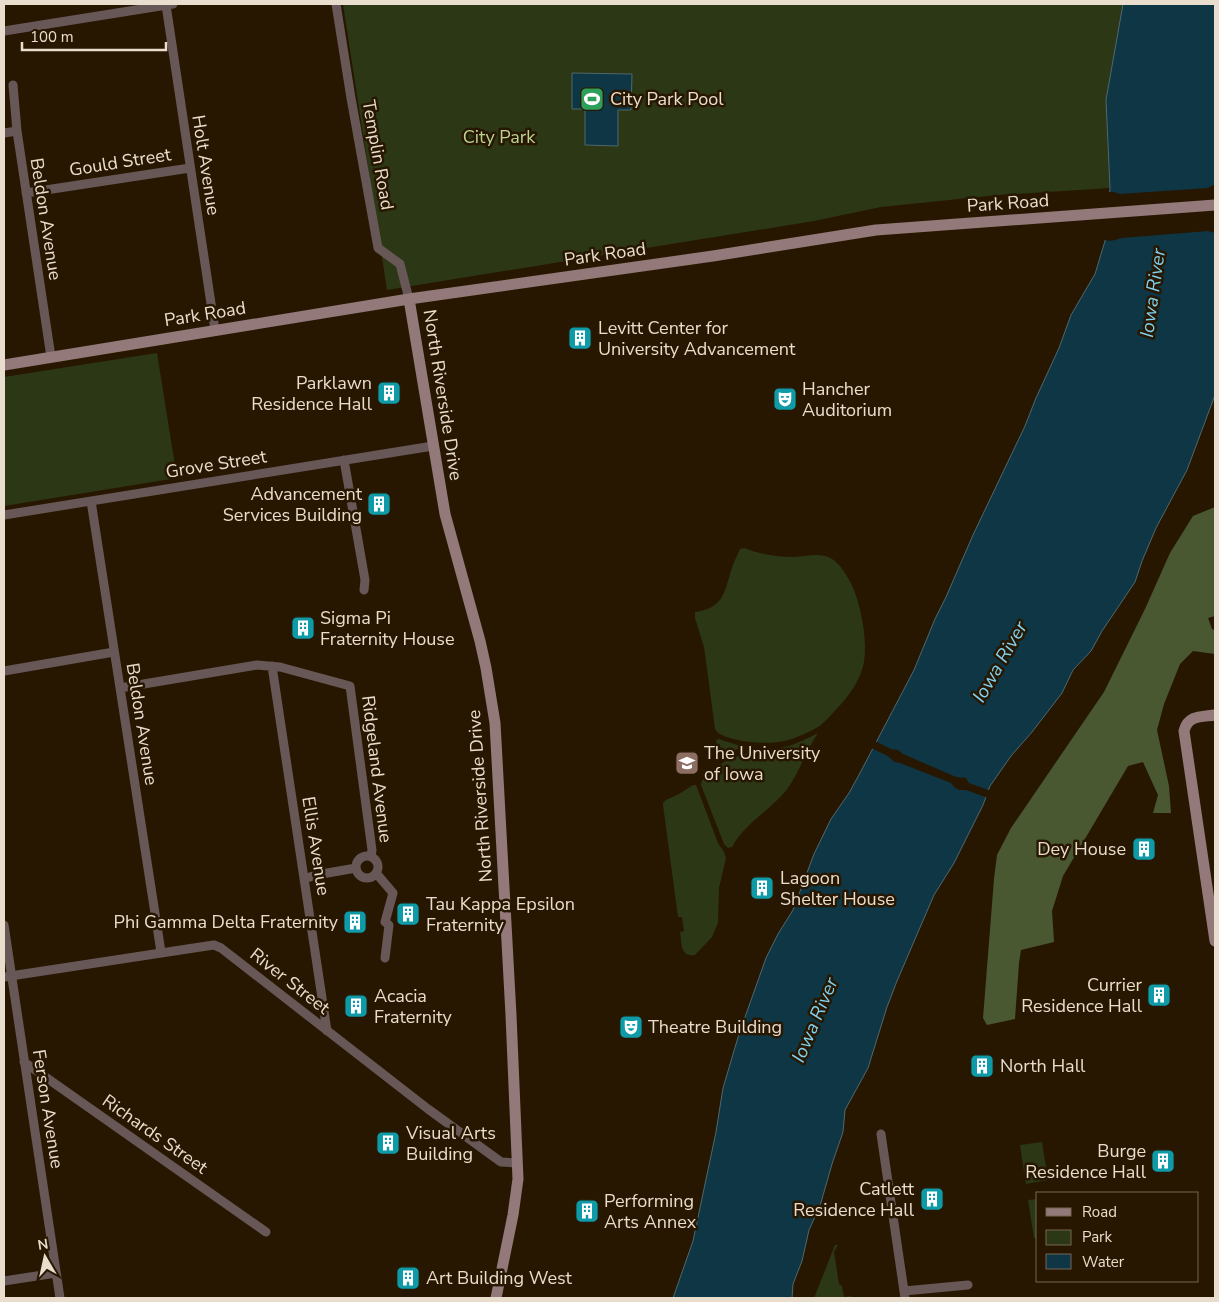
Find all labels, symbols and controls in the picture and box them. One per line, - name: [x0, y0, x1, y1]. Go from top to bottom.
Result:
- scale bar: [22, 20, 166, 52]
- text: 100 m: [30, 27, 74, 47]
- sports icon: City Park Pool: [579, 86, 605, 112]
- place label: City Park Pool: [610, 87, 724, 111]
- street label: Templin Road: [357, 98, 399, 212]
- street label: Holt Avenue: [186, 113, 226, 217]
- park label: City Park: [463, 125, 536, 149]
- street label: Gould Street: [67, 142, 173, 182]
- street label: Beldon Avenue: [24, 156, 68, 282]
- street label: Park Road: [966, 188, 1050, 218]
- street label: Park Road: [563, 236, 647, 272]
- water label: Iowa River: [1134, 246, 1172, 339]
- street label: Park Road: [162, 296, 248, 332]
- street label: North Riverside Drive: [418, 308, 468, 482]
- place label: Levitt Center for University Advancement: [598, 316, 796, 361]
- building icon: Levitt Center for University Advancement: [567, 325, 593, 351]
- place label: Parklawn Residence Hall: [251, 371, 373, 416]
- place label: Hancher Auditorium: [802, 377, 892, 422]
- building icon: Parklawn Residence Hall: [376, 380, 402, 406]
- theatre icon: Hancher Auditorium: [772, 386, 798, 412]
- street label: Grove Street: [164, 444, 269, 484]
- place label: Advancement Services Building: [223, 482, 363, 527]
- building icon: Advancement Services Building: [366, 491, 392, 517]
- place label: Sigma Pi Fraternity House: [320, 606, 455, 651]
- building icon: Sigma Pi Fraternity House: [290, 615, 316, 641]
- water label: Iowa River: [966, 616, 1034, 707]
- street label: Beldon Avenue: [120, 661, 164, 787]
- street label: Ridgeland Avenue: [356, 694, 398, 844]
- street label: North Riverside Drive: [462, 709, 498, 883]
- place label: The University of Iowa: [704, 741, 821, 786]
- school or university icon: The University of Iowa: [674, 750, 700, 776]
- street label: Ellis Avenue: [296, 795, 336, 897]
- building icon: Dey House: [1131, 836, 1157, 862]
- place label: Dey House: [1037, 837, 1126, 861]
- place label: Lagoon Shelter House: [780, 866, 895, 911]
- building icon: Lagoon Shelter House: [749, 875, 775, 901]
- place label: Tau Kappa Epsilon Fraternity: [426, 892, 575, 937]
- building icon: Tau Kappa Epsilon Fraternity: [395, 901, 421, 927]
- building icon: Phi Gamma Delta Fraternity: [342, 909, 368, 935]
- place label: Phi Gamma Delta Fraternity: [114, 910, 339, 934]
- street label: River Street: [245, 942, 335, 1020]
- water label: Iowa River: [786, 973, 845, 1066]
- place label: Currier Residence Hall: [1021, 973, 1143, 1018]
- building icon: Currier Residence Hall: [1146, 982, 1172, 1008]
- place label: Acacia Fraternity: [374, 984, 453, 1029]
- building icon: Acacia Fraternity: [343, 993, 369, 1019]
- theatre icon: Theatre Building: [618, 1014, 644, 1040]
- place label: Theatre Building: [648, 1015, 782, 1039]
- street label: Ferson Avenue: [27, 1048, 69, 1170]
- building icon: North Hall: [969, 1053, 995, 1079]
- place label: North Hall: [1000, 1054, 1086, 1078]
- street label: Richards Street: [98, 1089, 213, 1180]
- place label: Visual Arts Building: [405, 1121, 496, 1166]
- building icon: Visual Arts Building: [375, 1130, 401, 1156]
- place label: Burge Residence Hall: [1025, 1139, 1147, 1184]
- building icon: Burge Residence Hall: [1150, 1148, 1176, 1174]
- place label: Catlett Residence Hall: [793, 1177, 915, 1222]
- building icon: Catlett Residence Hall: [919, 1186, 945, 1212]
- place label: Performing Arts Annex: [604, 1189, 697, 1234]
- legend: [1036, 1192, 1199, 1282]
- building icon: Performing Arts Annex: [574, 1198, 600, 1224]
- text: Road: [1082, 1202, 1117, 1222]
- text: Park: [1082, 1227, 1112, 1247]
- north arrow: [20, 1232, 70, 1282]
- text: N: [36, 1234, 50, 1255]
- text: Water: [1082, 1252, 1125, 1272]
- building icon: Art Building West: [395, 1265, 421, 1291]
- place label: Art Building West: [426, 1266, 573, 1290]

